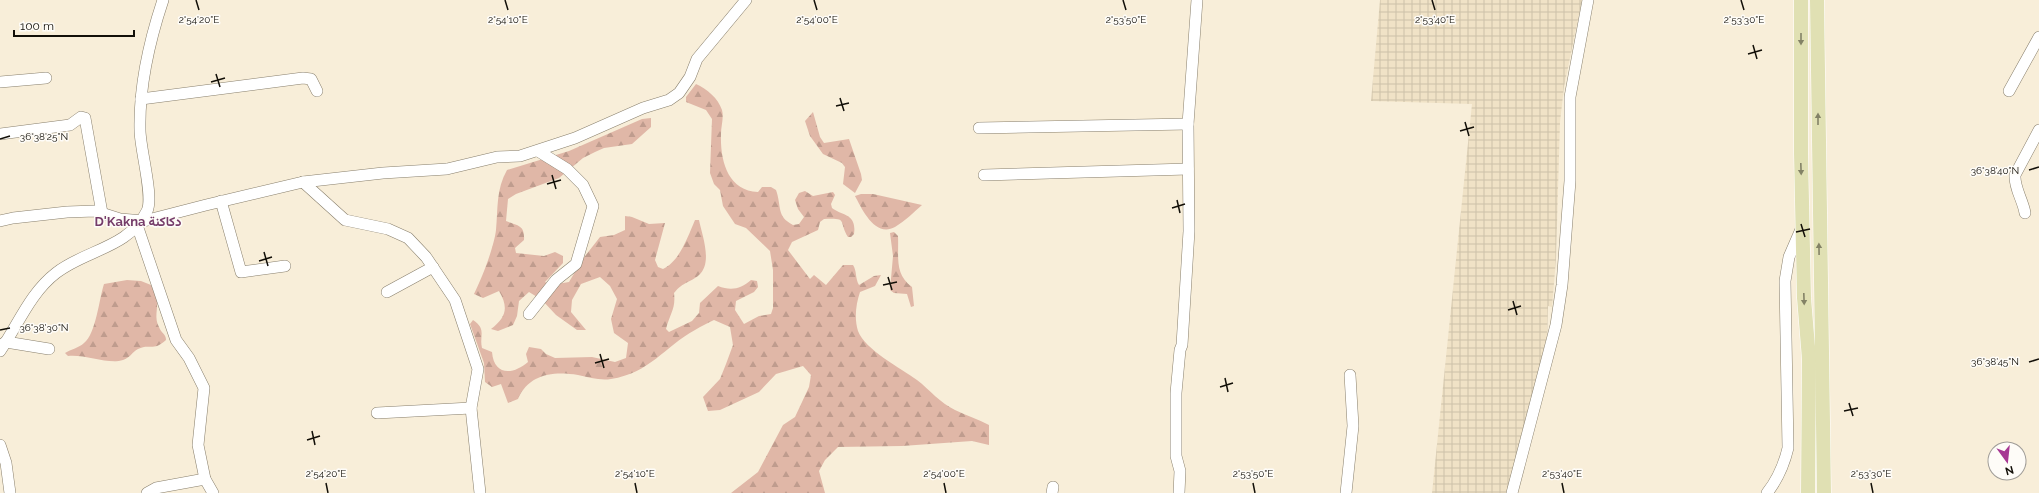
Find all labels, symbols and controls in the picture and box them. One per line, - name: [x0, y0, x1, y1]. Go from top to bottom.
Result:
- scale bar: [14, 12, 134, 38]
- text: 2°54'20"E: [179, 14, 219, 25]
- text: 2°54'10"E: [488, 14, 528, 25]
- text: 2°54'00"E: [796, 14, 838, 25]
- text: 2°53'50"E: [1106, 14, 1146, 25]
- text: 2°53'40"E: [1415, 14, 1455, 25]
- text: 2°53'30"E: [1724, 14, 1764, 25]
- text: 100 m: [20, 19, 54, 33]
- one-way arrow: [1798, 33, 1804, 46]
- one-way arrow: [1815, 112, 1821, 125]
- text: 36°38'25"N: [20, 131, 68, 142]
- one-way arrow: [1798, 163, 1805, 175]
- text: 36°38'40"N: [1971, 165, 2019, 176]
- district label: D'Kakna دكاكنة: [94, 214, 182, 229]
- one-way arrow: [1816, 242, 1822, 255]
- one-way arrow: [1801, 293, 1807, 306]
- text: 36°38'30"N: [19, 322, 69, 333]
- text: 36°38'45"N: [1971, 356, 2019, 367]
- north arrow: [1987, 441, 2027, 481]
- text: N: [2004, 463, 2015, 478]
- text: 2°54'20"E: [306, 468, 346, 479]
- text: 2°54'10"E: [615, 468, 655, 479]
- text: 2°54'00"E: [923, 468, 965, 479]
- text: 2°53'50"E: [1233, 468, 1273, 479]
- text: 2°53'40"E: [1542, 468, 1582, 479]
- text: 2°53'30"E: [1851, 468, 1891, 479]

